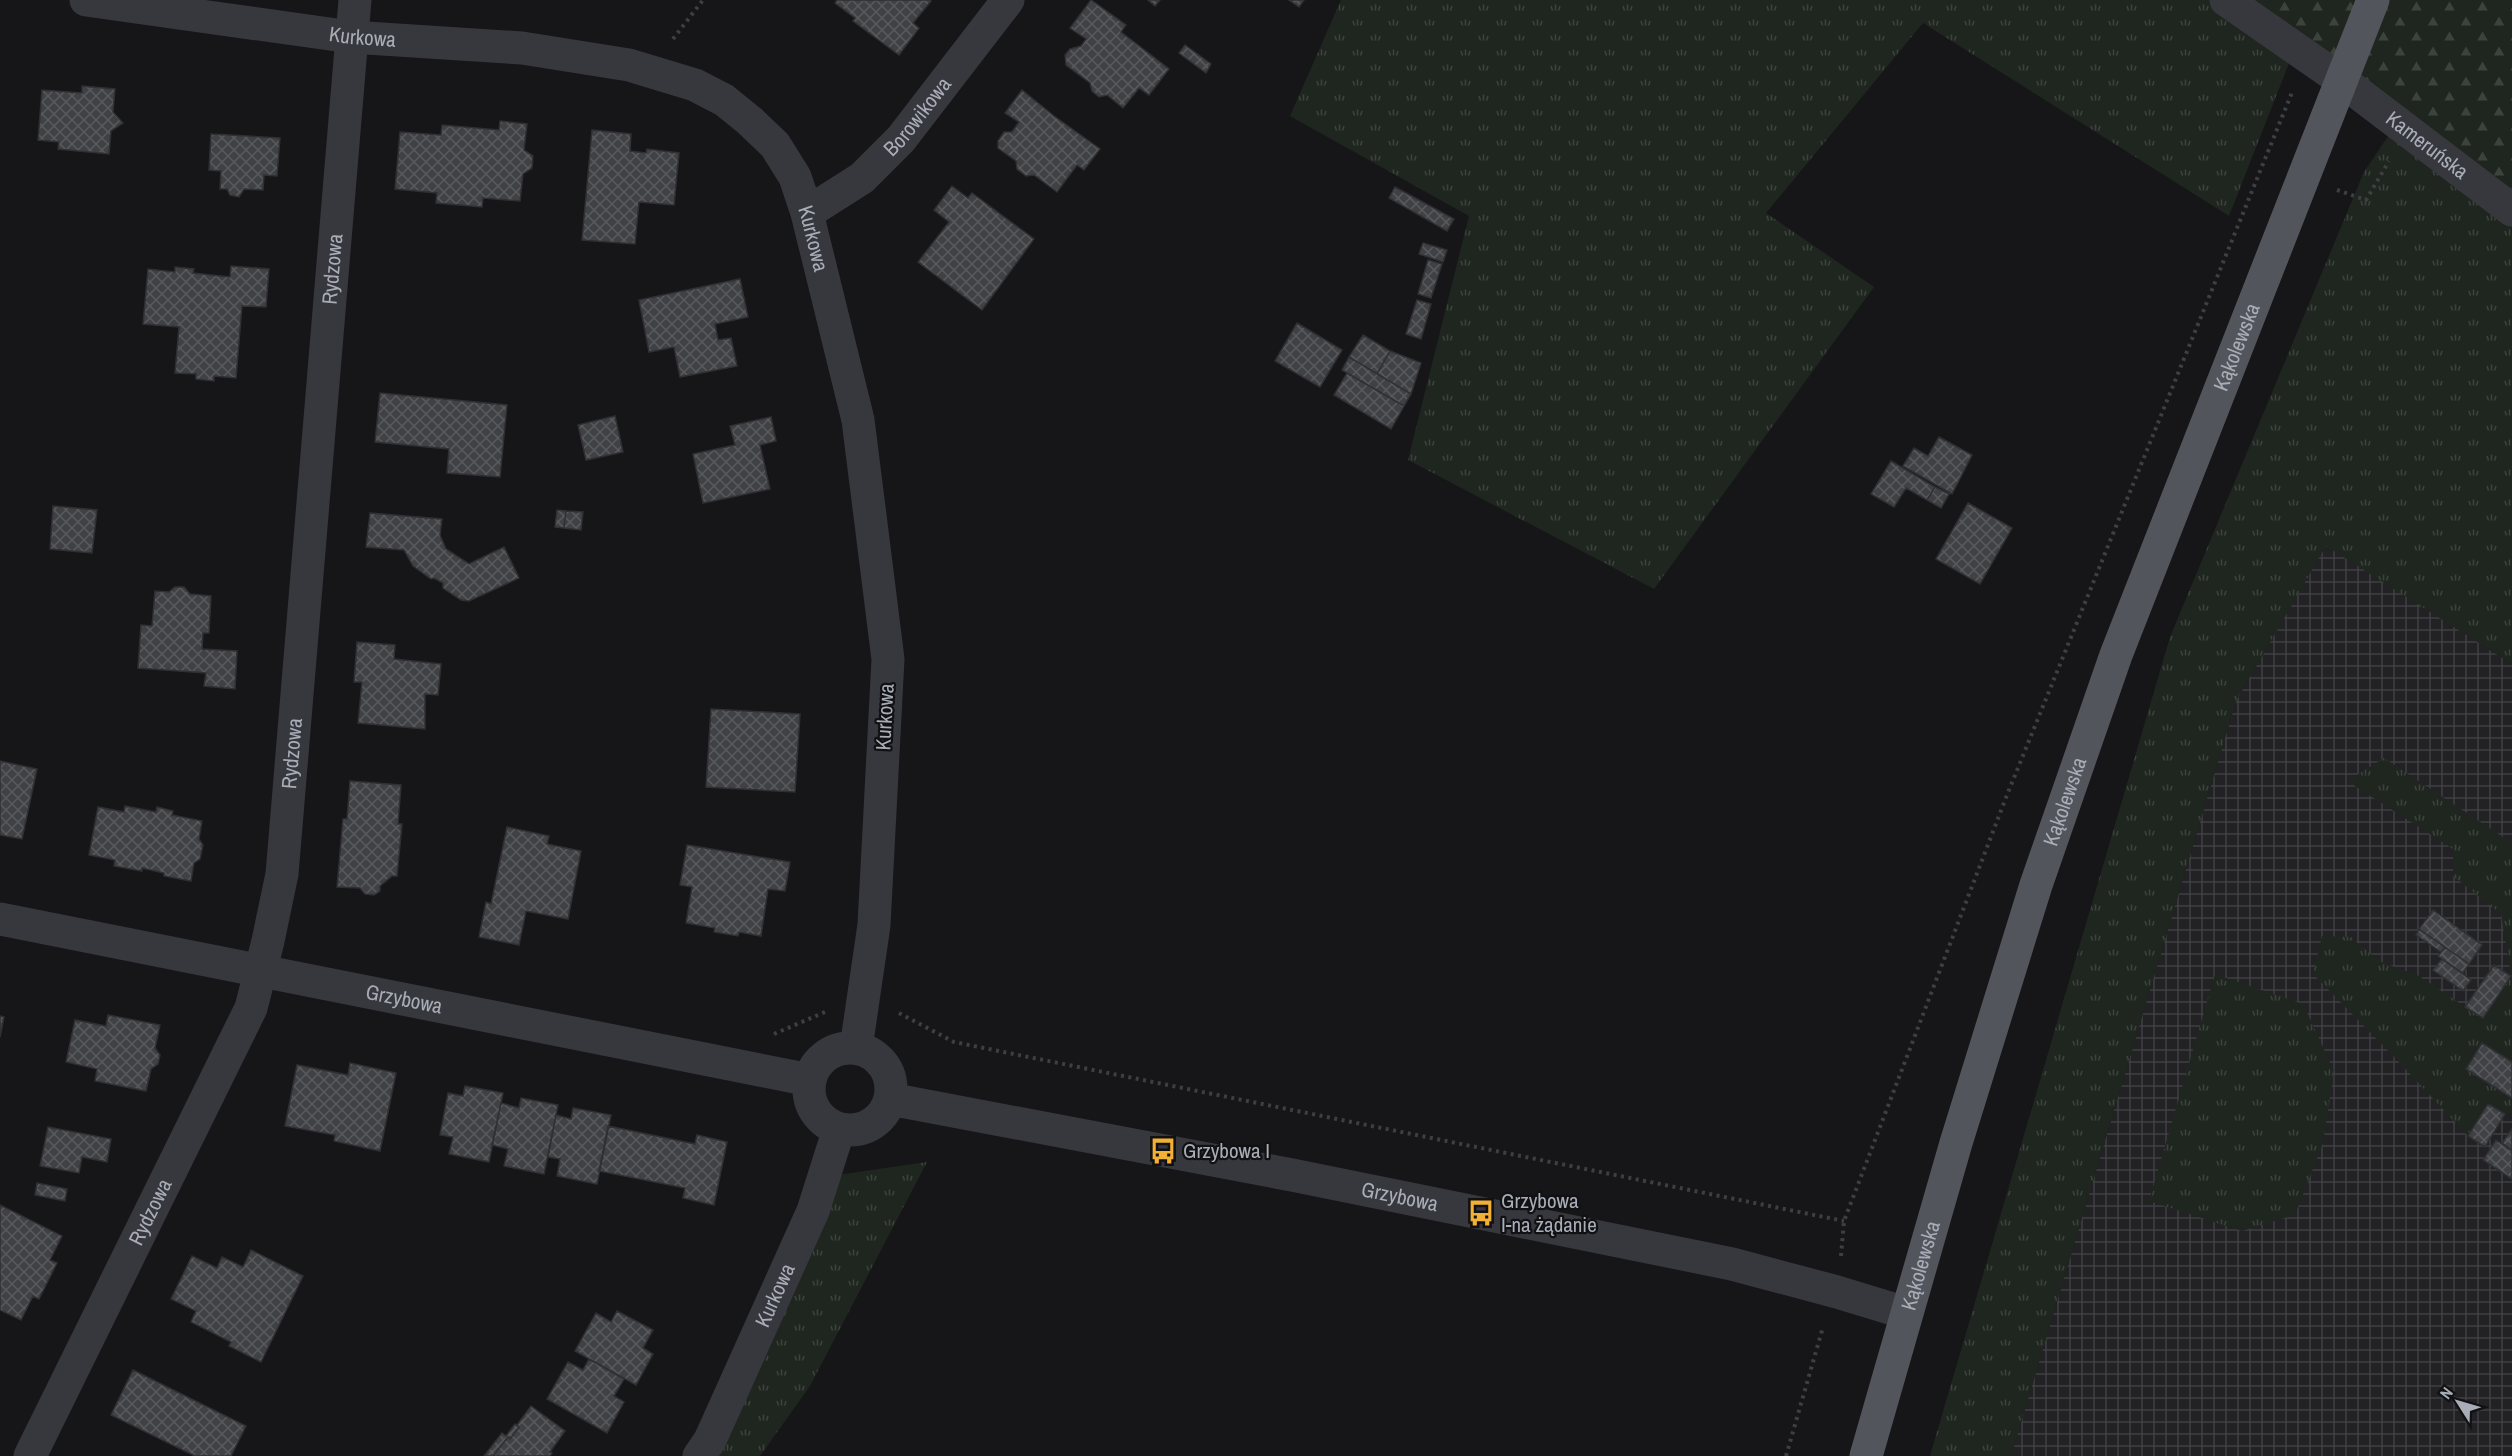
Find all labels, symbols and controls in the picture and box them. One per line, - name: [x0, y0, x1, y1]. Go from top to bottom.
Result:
- street label: Kurkowa: [327, 19, 397, 54]
- street label: Borowikowa: [877, 70, 958, 163]
- street label: Kameruńska: [2380, 104, 2475, 186]
- street label: Kurkowa: [791, 201, 836, 275]
- street label: Rydzowa: [315, 232, 349, 306]
- street label: Kąkolewska: [2206, 298, 2267, 395]
- street label: Kurkowa: [868, 682, 901, 751]
- street label: Rydzowa: [274, 717, 309, 790]
- street label: Kąkolewska: [2036, 753, 2093, 850]
- street label: Grzybowa: [363, 977, 445, 1021]
- bus stop icon: Grzybowa I: [1148, 1136, 1178, 1166]
- place label: Grzybowa I: [1183, 1136, 1270, 1165]
- street label: Rydzowa: [121, 1173, 179, 1250]
- street label: Grzybowa: [1359, 1174, 1441, 1218]
- place label: Grzybowa I-na żądanie: [1501, 1186, 1597, 1239]
- bus stop icon: Grzybowa I-na żądanie: [1466, 1198, 1496, 1228]
- street label: Kąkolewska: [1894, 1217, 1947, 1314]
- street label: Kurkowa: [748, 1258, 802, 1332]
- north arrow: [2428, 1372, 2488, 1432]
- text: N: [2434, 1383, 2458, 1403]

